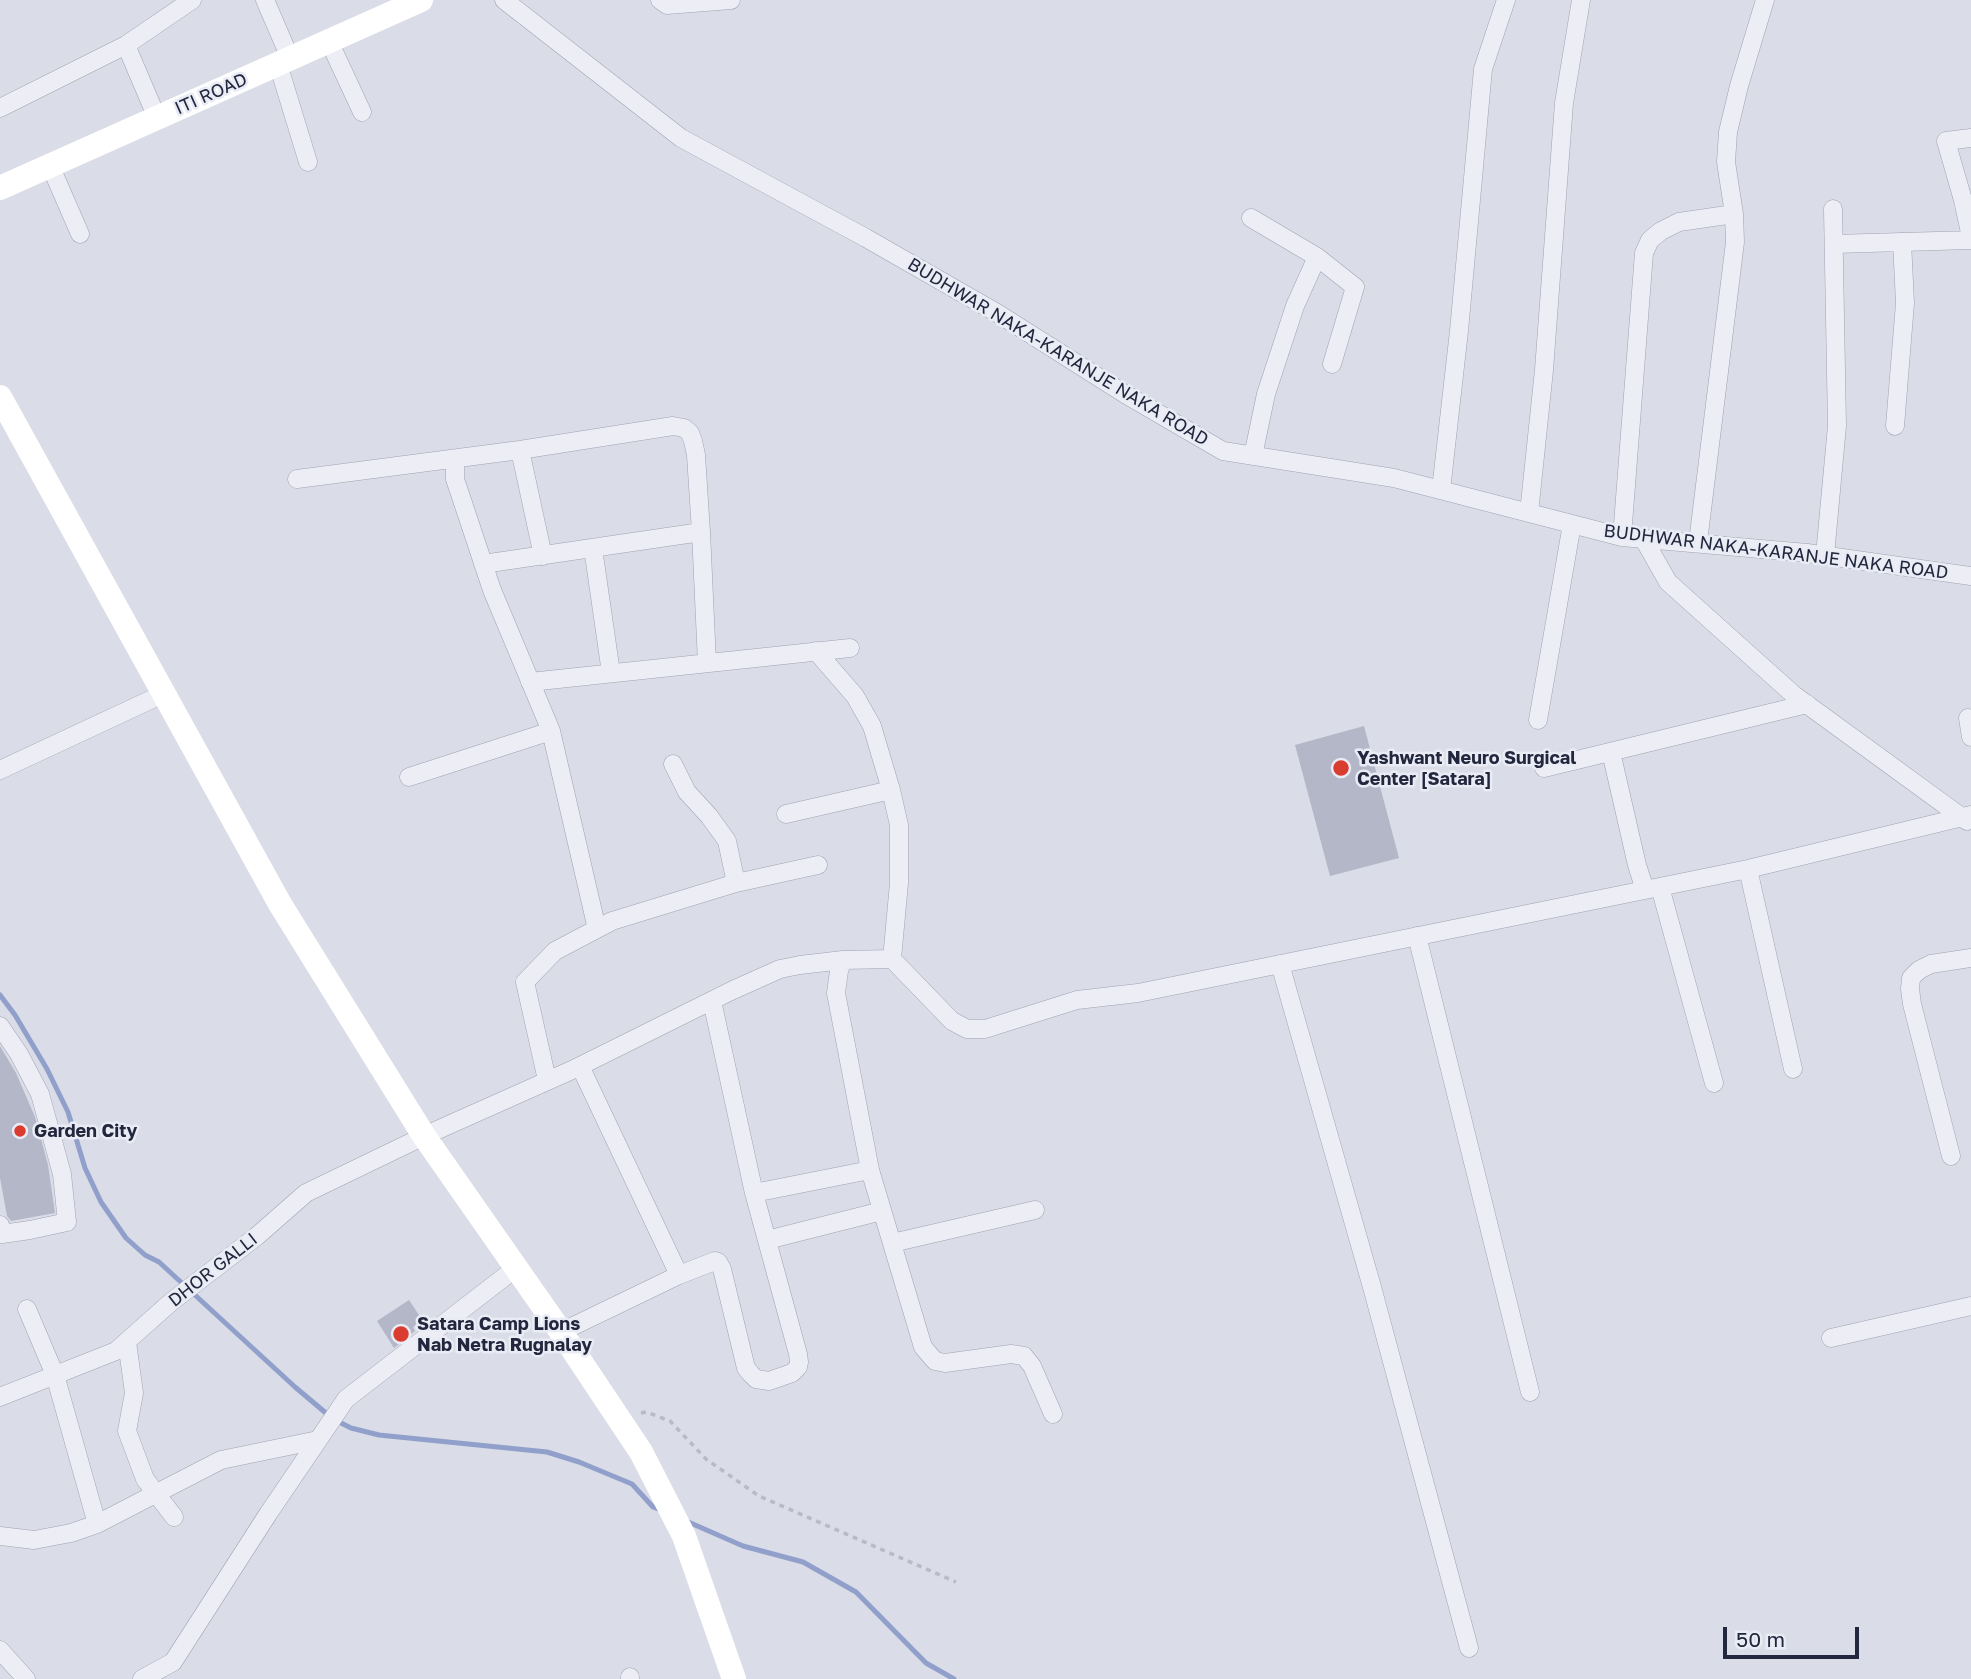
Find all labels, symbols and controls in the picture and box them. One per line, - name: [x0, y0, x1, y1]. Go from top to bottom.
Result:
- street label: ITI ROAD: [172, 69, 250, 119]
- street label: BUDHWAR NAKA-KARANJE NAKA ROAD: [904, 253, 1212, 451]
- street label: BUDHWAR NAKA-KARANJE NAKA ROAD: [1602, 520, 1950, 584]
- place label: Yashwant Neuro Surgical Center [Satara]: [1357, 747, 1576, 790]
- marker: Yashwant Neuro Surgical Center [Satara]: [1331, 758, 1351, 778]
- place label: Garden City: [34, 1120, 137, 1142]
- marker: Garden City: [12, 1123, 28, 1139]
- street label: DHOR GALLI: [164, 1229, 262, 1311]
- place label: Satara Camp Lions Nab Netra Rugnalay: [417, 1313, 592, 1356]
- marker: Satara Camp Lions Nab Netra Rugnalay: [391, 1324, 411, 1344]
- scale bar: [1726, 1612, 1862, 1656]
- text: 50 m: [1736, 1626, 1785, 1652]

